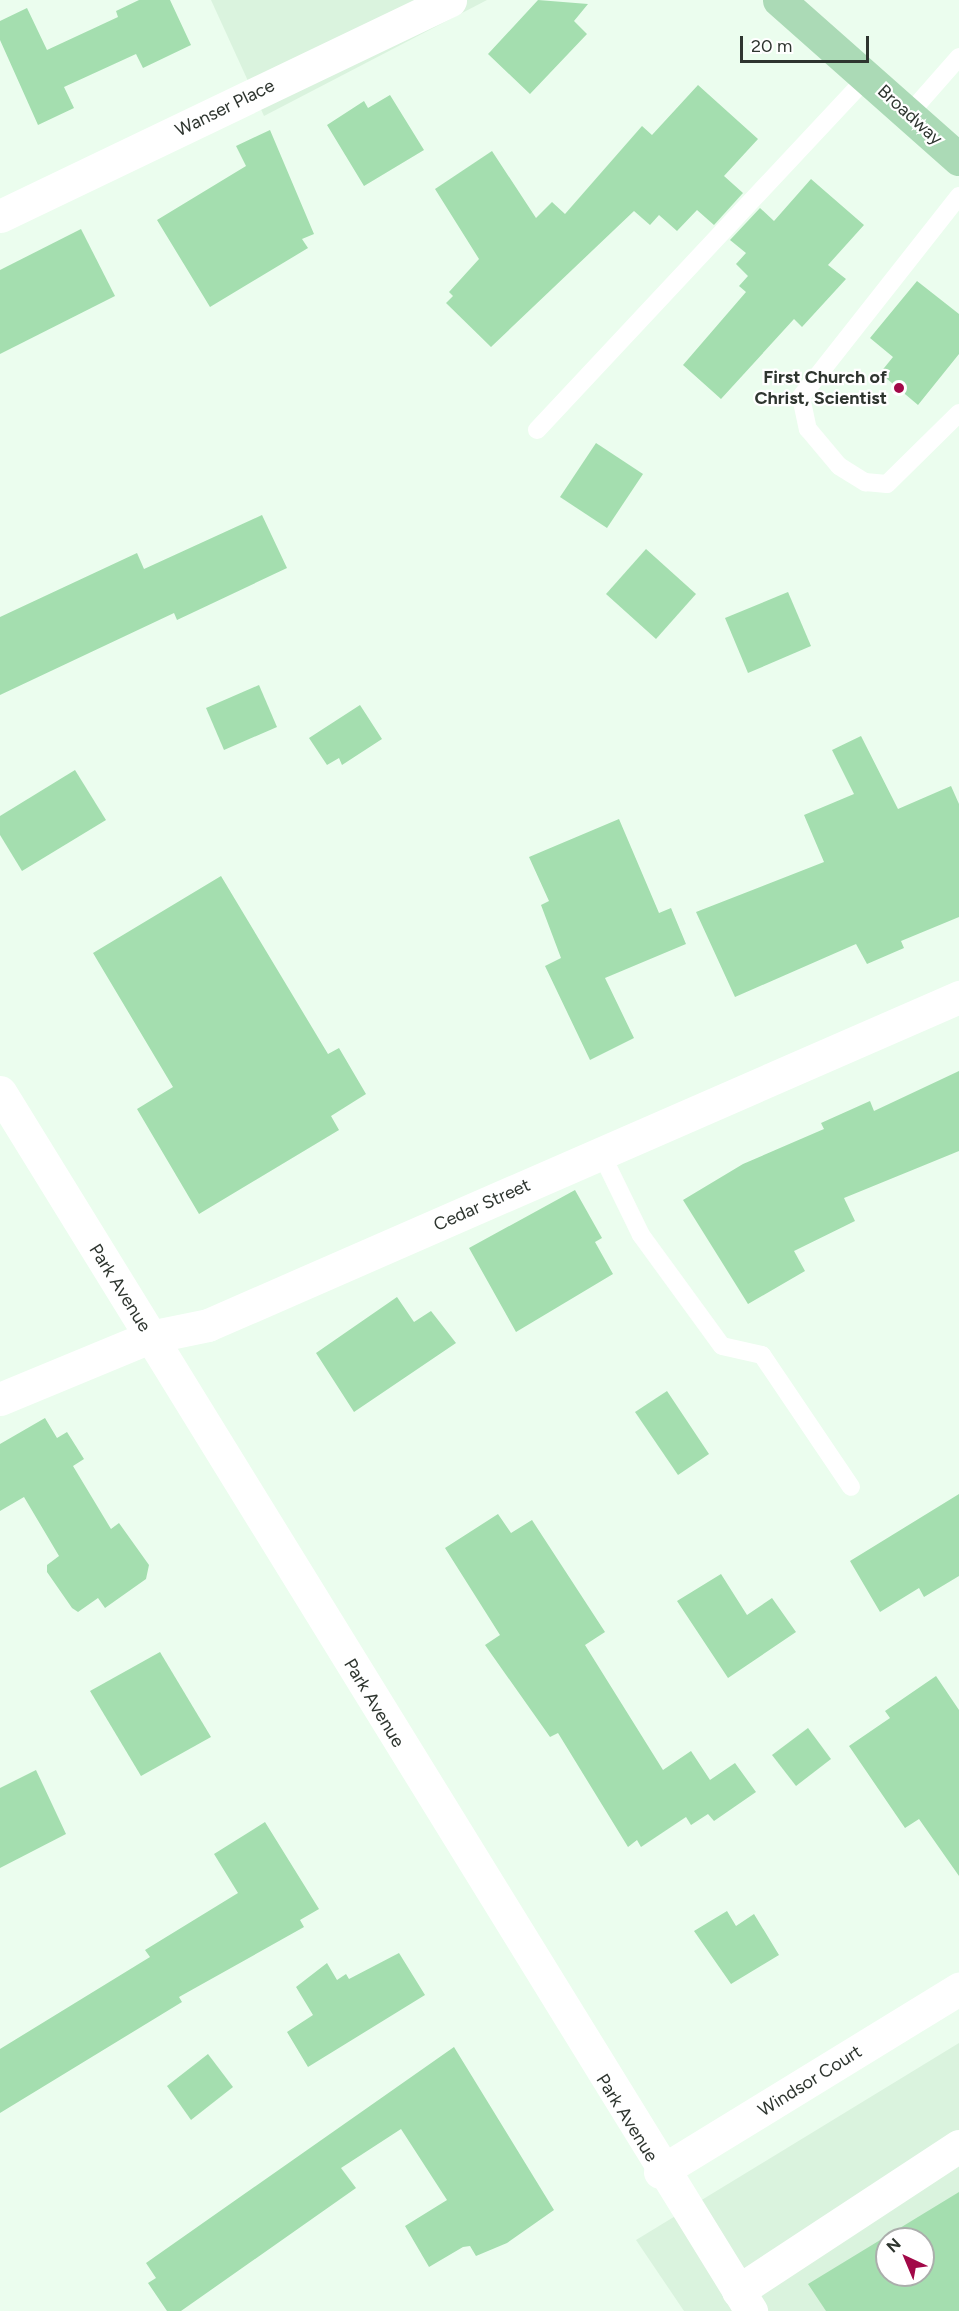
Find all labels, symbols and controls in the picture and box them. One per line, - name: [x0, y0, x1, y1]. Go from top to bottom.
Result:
- scale bar: [743, 24, 872, 62]
- text: 20 m: [751, 35, 792, 57]
- street label: Wanser Place: [172, 75, 278, 141]
- street label: Broadway: [873, 80, 947, 150]
- place label: First Church of Christ, Scientist: [754, 367, 887, 410]
- marker: First Church of Christ, Scientist: [892, 381, 906, 395]
- street label: Cedar Street: [430, 1174, 534, 1236]
- street label: Park Avenue: [84, 1240, 156, 1336]
- street label: Park Avenue: [339, 1655, 409, 1751]
- street label: Windsor Court: [754, 2041, 866, 2121]
- street label: Park Avenue: [591, 2070, 663, 2166]
- north arrow: [875, 2227, 935, 2287]
- text: N: [882, 2234, 905, 2256]

